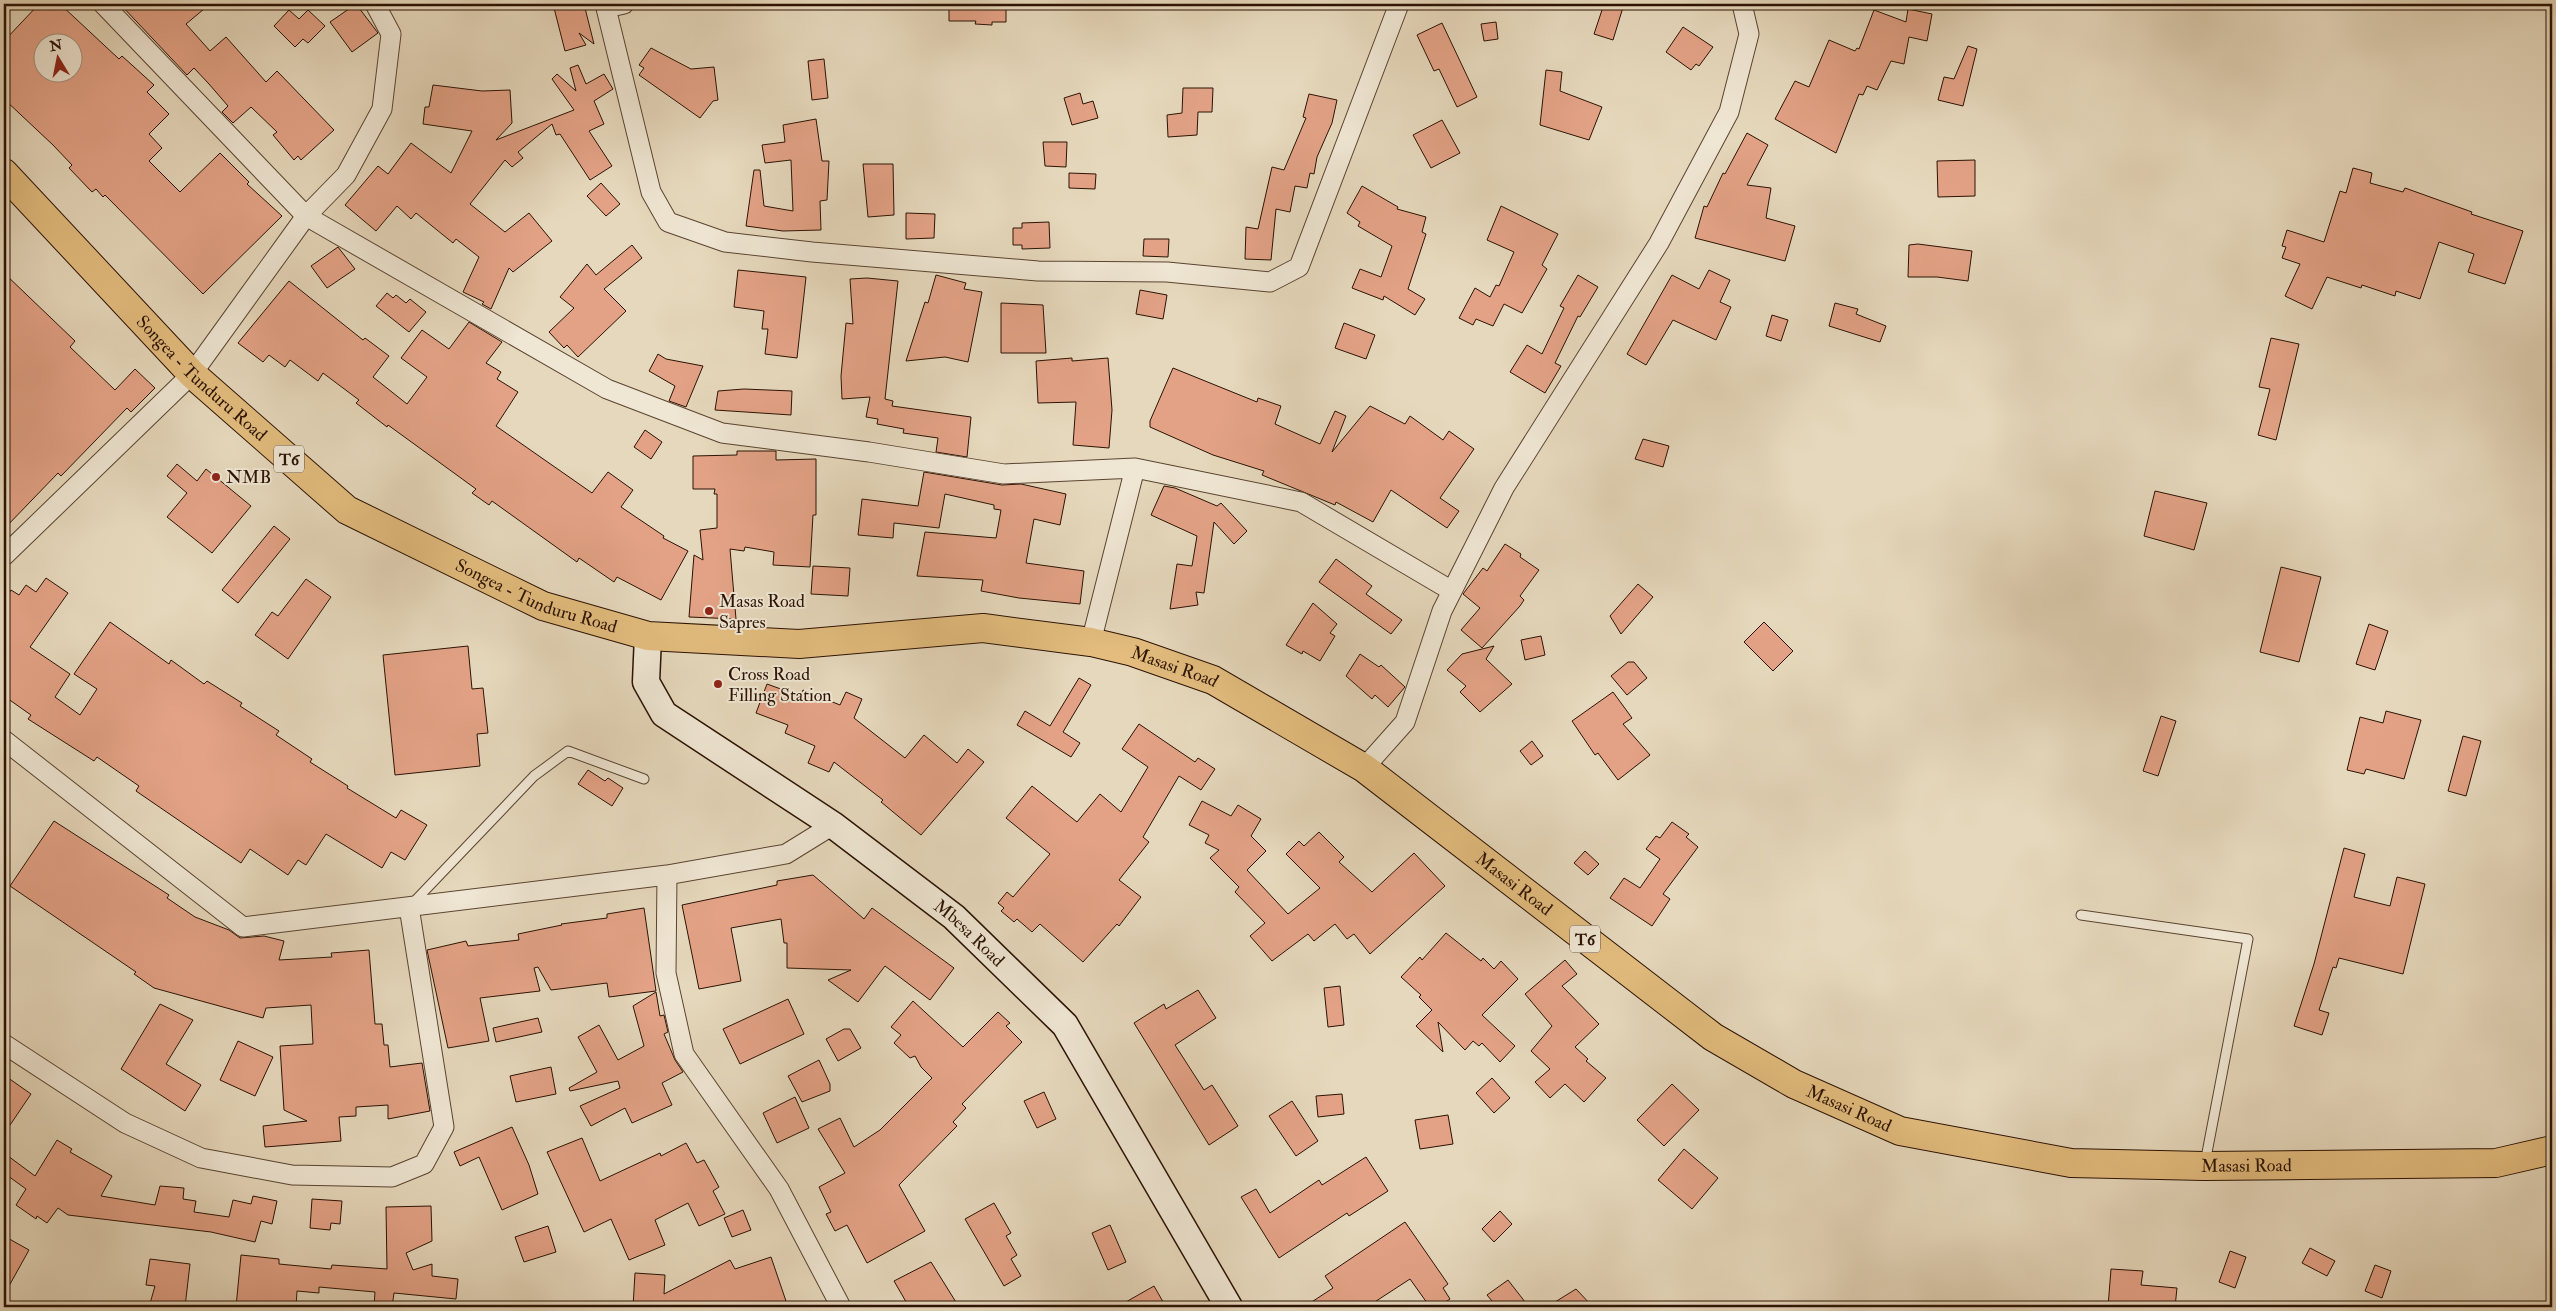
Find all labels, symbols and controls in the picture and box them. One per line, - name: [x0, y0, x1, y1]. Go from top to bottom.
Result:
- north arrow: [32, 32, 82, 82]
- text: N: [47, 36, 64, 55]
- street label: Songea - Tunduru Road: [131, 311, 272, 447]
- road number: T6: [274, 446, 304, 472]
- place label: NMB: [226, 466, 271, 489]
- marker: NMB: [210, 471, 222, 483]
- street label: Songea - Tunduru Road: [451, 554, 620, 639]
- place label: Masas Road Sapres: [719, 590, 805, 634]
- marker: Masas Road Sapres: [703, 605, 715, 617]
- street label: Masasi Road: [1128, 641, 1223, 693]
- place label: Cross Road Filling Station: [728, 663, 832, 707]
- marker: Cross Road Filling Station: [712, 678, 724, 690]
- street label: Masasi Road: [1471, 847, 1557, 921]
- street label: Mbesa Road: [929, 895, 1009, 972]
- road number: T6: [1570, 926, 1600, 952]
- street label: Masasi Road: [1803, 1080, 1895, 1138]
- street label: Masasi Road: [2201, 1154, 2292, 1178]

